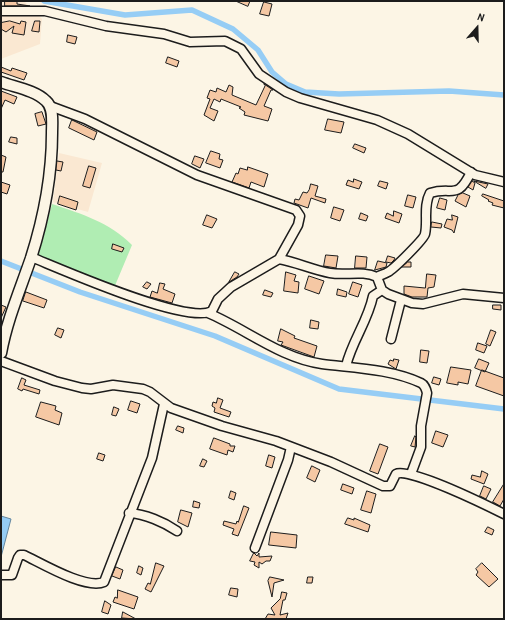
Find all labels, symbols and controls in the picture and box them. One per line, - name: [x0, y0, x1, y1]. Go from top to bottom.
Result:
- north arrow: [457, 8, 497, 48]
- text: N: [476, 9, 486, 24]

